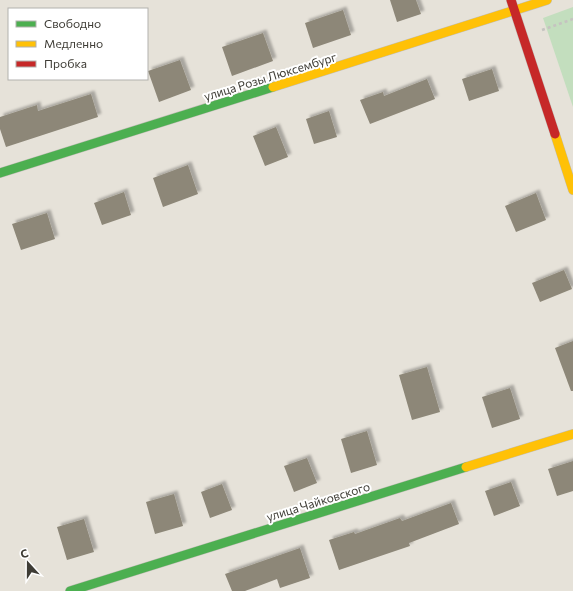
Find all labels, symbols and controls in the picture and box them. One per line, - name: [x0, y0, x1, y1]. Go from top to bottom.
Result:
- legend: [8, 8, 148, 80]
- text: Свободно: [44, 16, 101, 30]
- text: Медленно: [44, 36, 103, 50]
- street label: улица Розы Люксембург: [202, 49, 338, 103]
- text: Пробка: [44, 56, 87, 70]
- street label: улица Чайковского: [264, 479, 372, 523]
- north arrow: [8, 543, 48, 583]
- text: С: [18, 546, 31, 561]

